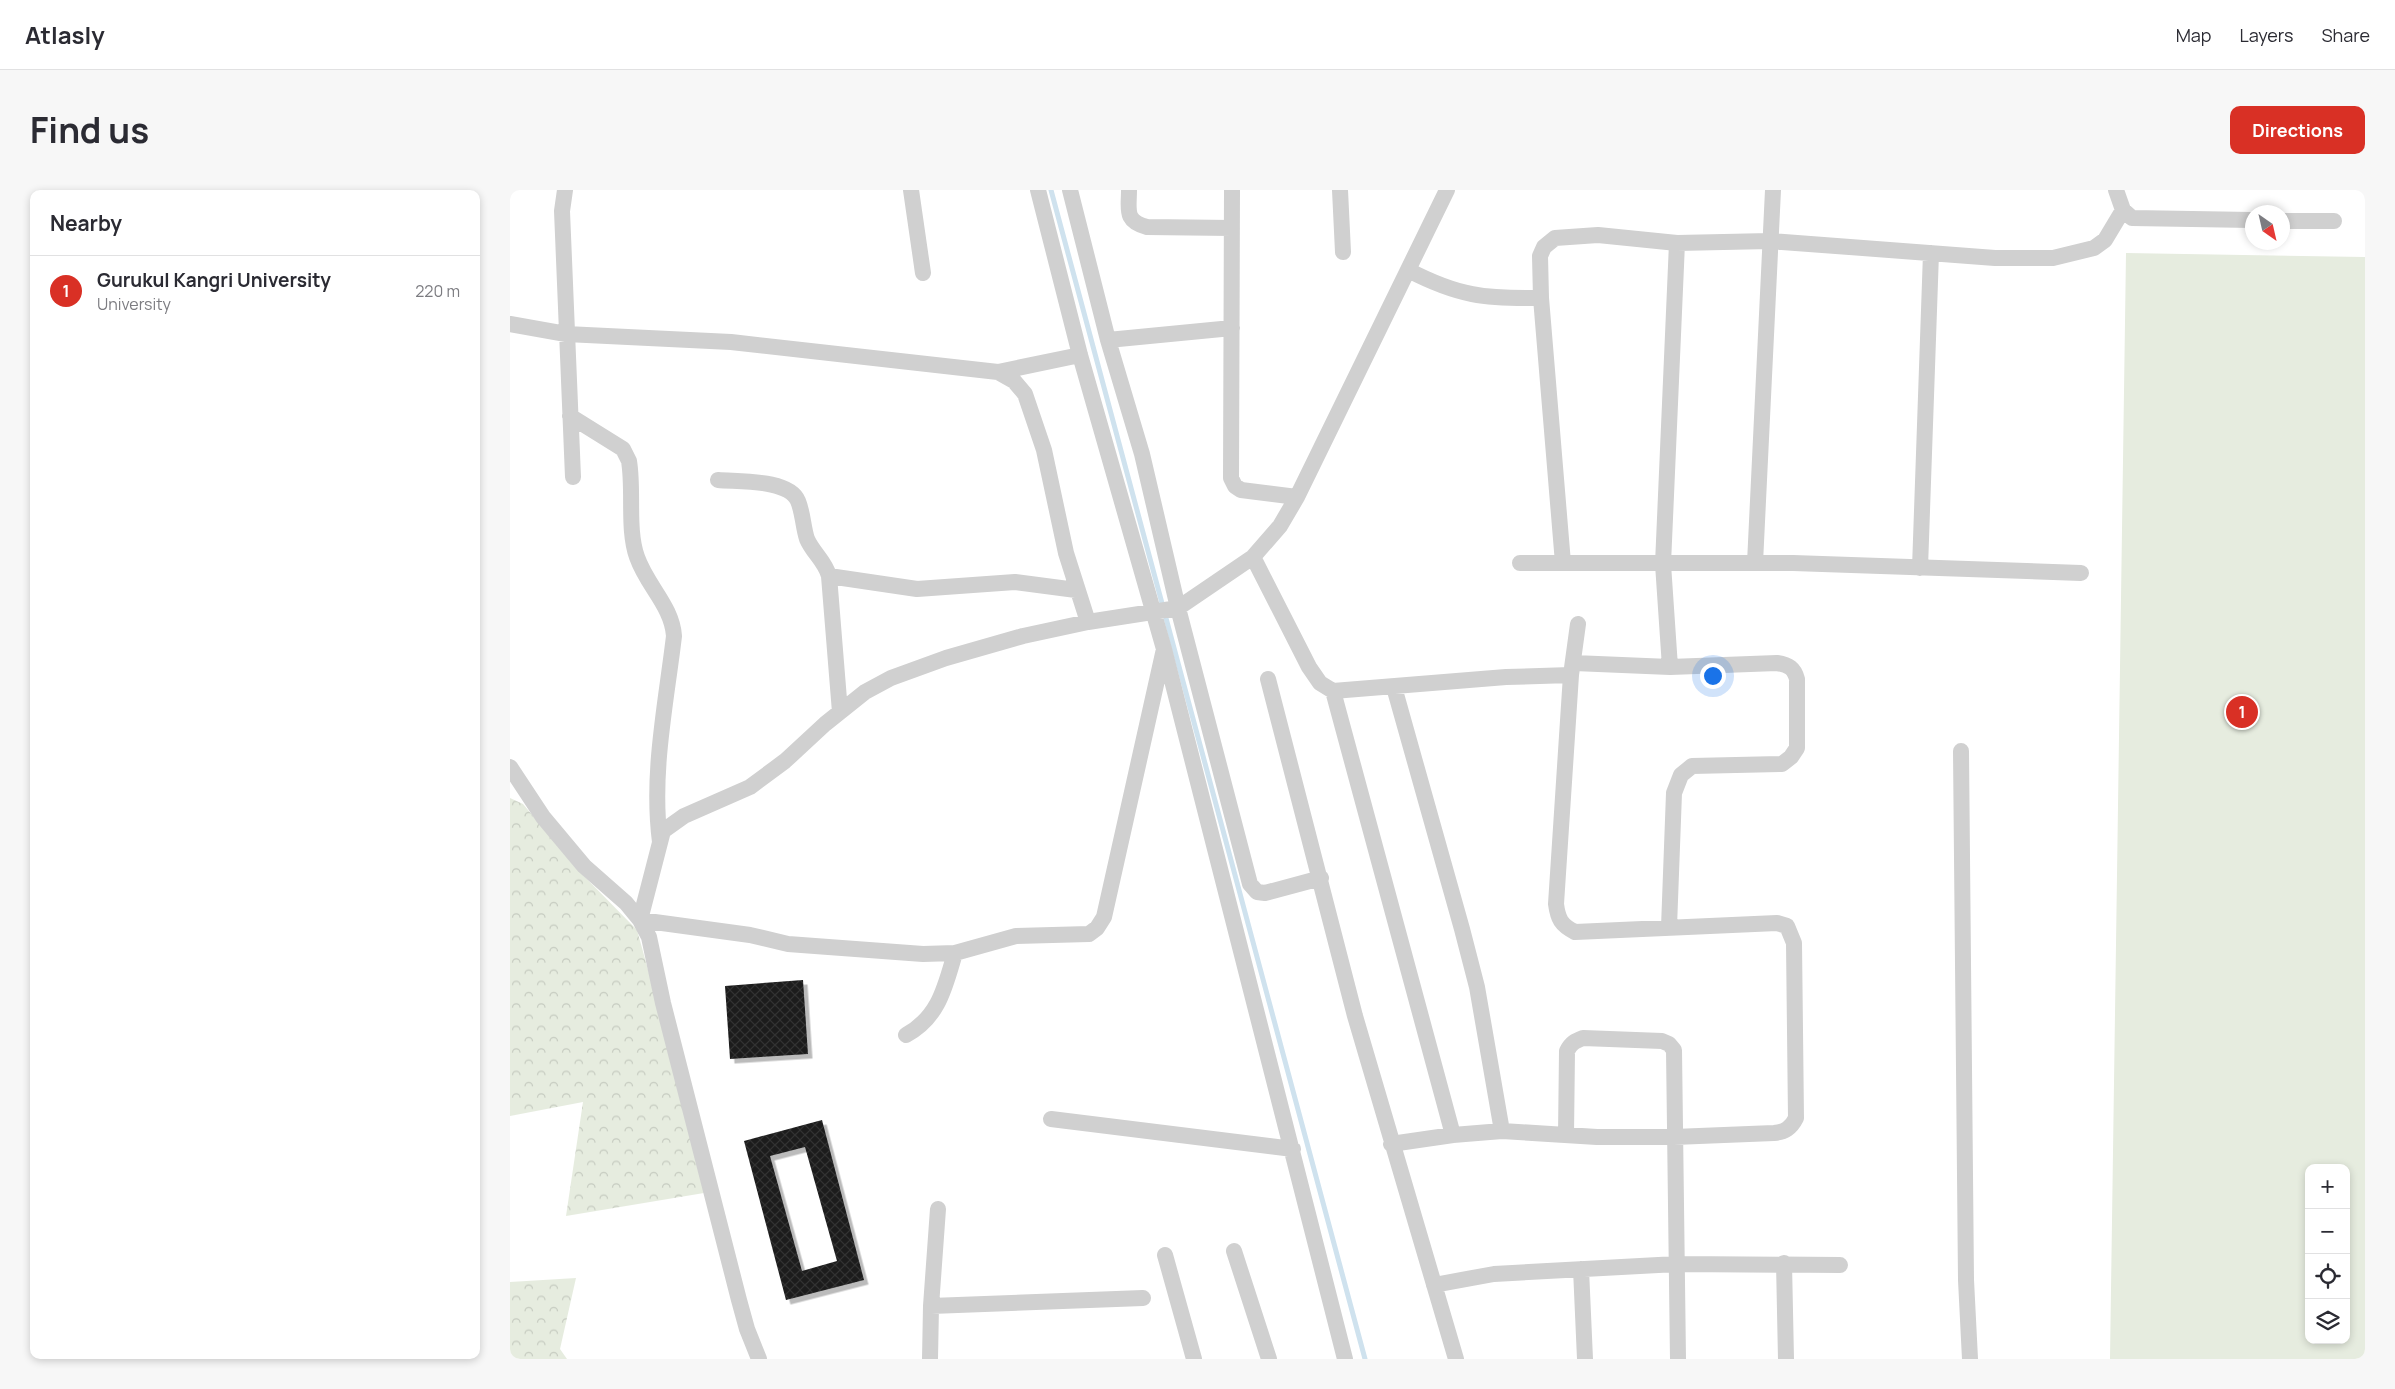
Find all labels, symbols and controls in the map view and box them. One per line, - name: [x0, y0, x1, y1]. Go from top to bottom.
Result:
- text: Atlasly: [25, 18, 105, 51]
- text: Map: [2176, 23, 2211, 47]
- text: Layers: [2239, 23, 2293, 47]
- text: Share: [2321, 23, 2370, 47]
- text: Find us: [30, 106, 149, 154]
- button: Directions: [2230, 106, 2365, 154]
- north arrow: [2245, 205, 2290, 250]
- text: Nearby: [50, 209, 122, 237]
- text: Gurukul Kangri University: [97, 267, 331, 293]
- text: 1: [62, 280, 70, 302]
- text: 220 m: [415, 280, 460, 302]
- text: University: [97, 293, 171, 315]
- your location: [1700, 663, 1726, 689]
- pin: 1: [2226, 693, 2258, 731]
- map controls: [2305, 1164, 2350, 1344]
- button: +: [2305, 1164, 2350, 1209]
- button: −: [2305, 1209, 2350, 1254]
- button: locate: [2305, 1254, 2350, 1299]
- button: layers: [2305, 1299, 2350, 1344]

